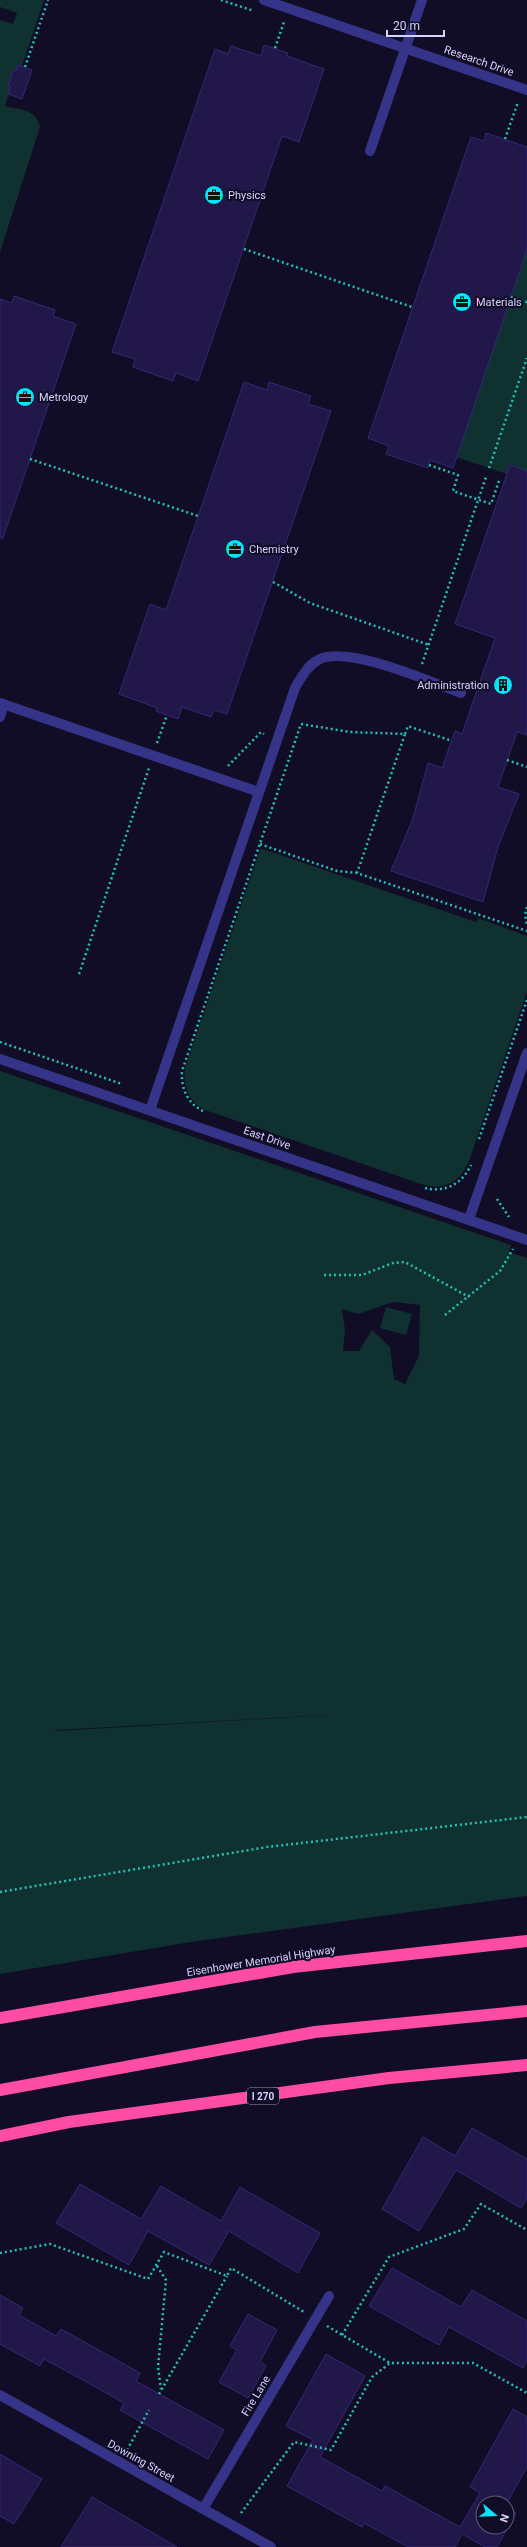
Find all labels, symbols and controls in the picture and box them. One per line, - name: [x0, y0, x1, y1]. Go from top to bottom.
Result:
- scale bar: [387, 12, 444, 38]
- text: 20 m: [393, 19, 420, 33]
- street label: Research Drive: [442, 43, 516, 79]
- office icon: Physics: [203, 184, 225, 206]
- place label: Physics: [228, 189, 266, 202]
- office icon: Materials: [451, 291, 473, 313]
- place label: Materials: [476, 296, 522, 309]
- office icon: Metrology: [14, 386, 36, 408]
- place label: Metrology: [39, 391, 89, 404]
- office icon: Chemistry: [224, 538, 246, 560]
- place label: Chemistry: [249, 543, 299, 556]
- building icon: Administration: [492, 674, 514, 696]
- place label: Administration: [417, 679, 489, 692]
- street label: East Drive: [242, 1124, 292, 1152]
- street label: Eisenhower Memorial Highway: [186, 1943, 337, 1979]
- road number: I 270: [247, 2088, 279, 2104]
- street label: Fire Lane: [239, 2373, 273, 2419]
- street label: Downing Street: [105, 2437, 177, 2485]
- north arrow: [475, 2495, 515, 2535]
- text: N: [496, 2512, 511, 2524]

